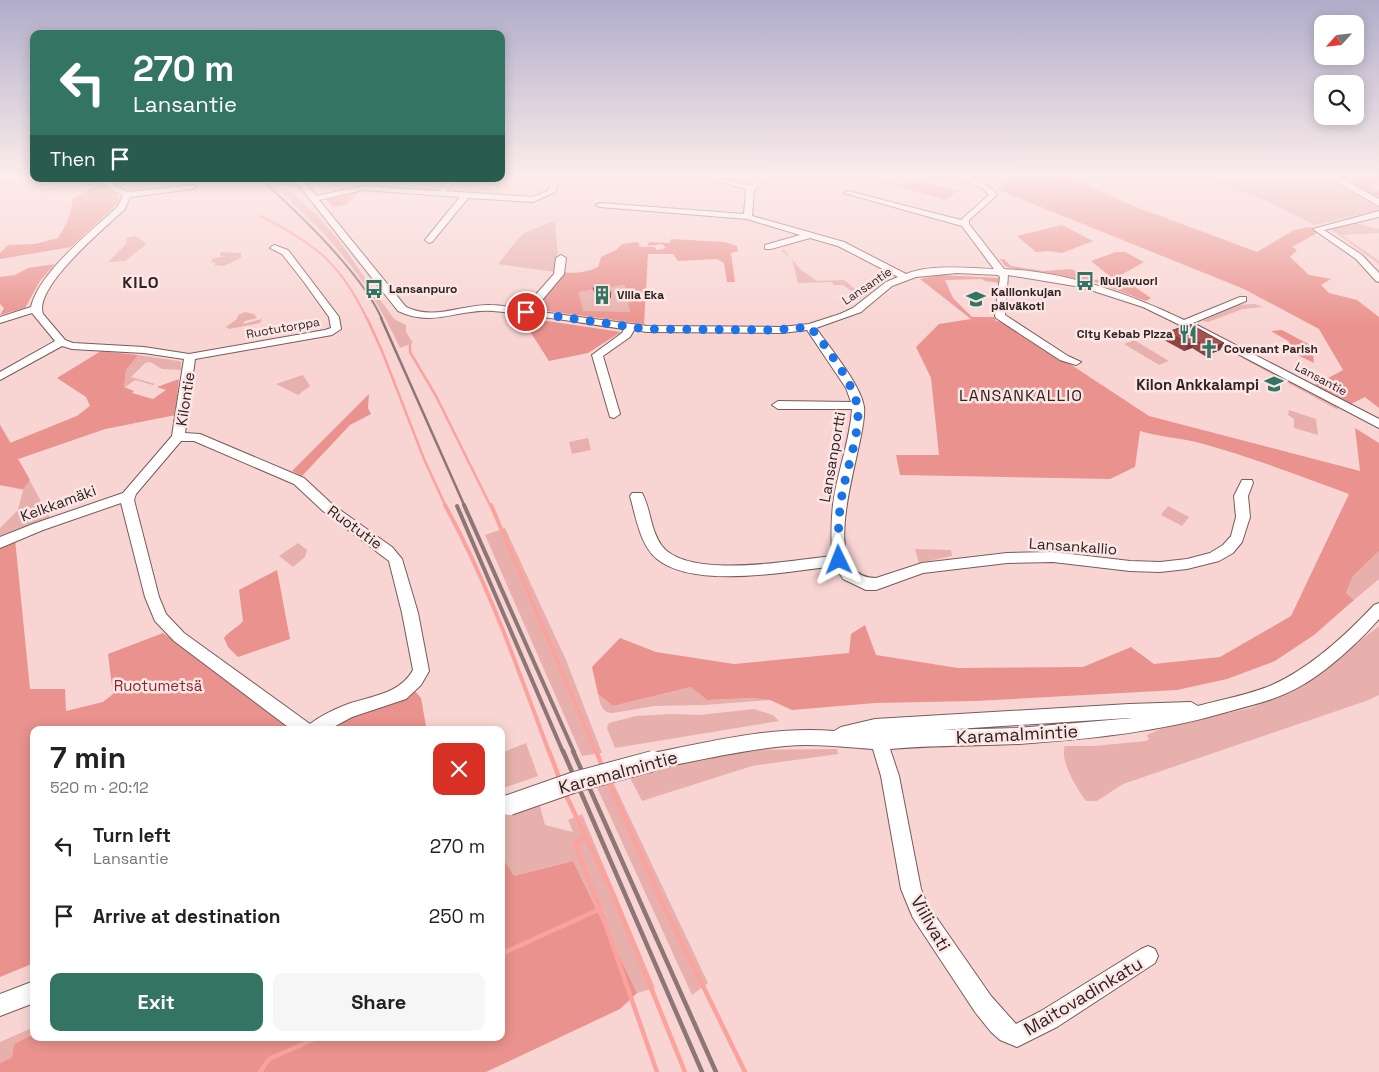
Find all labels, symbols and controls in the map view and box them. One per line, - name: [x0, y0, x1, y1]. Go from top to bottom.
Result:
- north arrow: [1314, 15, 1364, 65]
- map controls: [1314, 15, 1364, 125]
- text: 270 m: [133, 47, 234, 91]
- icon: left: [50, 50, 115, 115]
- button: search: [1314, 75, 1364, 125]
- text: Lansantie: [133, 90, 237, 118]
- icon: arrive: [106, 145, 134, 173]
- text: Then: [50, 147, 96, 172]
- street label: Lansantie: [839, 264, 895, 308]
- bus stop icon: Nuijavuori: [1074, 270, 1096, 292]
- district label: KILO: [122, 272, 160, 293]
- place label: Nuijavuori: [1100, 273, 1158, 289]
- bus stop icon: Lansanpuro: [363, 278, 385, 300]
- place label: Lansanpuro: [389, 281, 457, 297]
- building icon: Villa Eka: [591, 284, 613, 306]
- place label: Kallionkujan päiväkoti: [991, 284, 1061, 314]
- place label: Villa Eka: [617, 287, 664, 303]
- school or university icon: Kallionkujan päiväkoti: [965, 288, 987, 310]
- pin: [505, 291, 547, 333]
- icon: arrive: [512, 298, 540, 326]
- street label: Ruotutorppa: [245, 314, 321, 342]
- restaurant icon: City Kebab Pizza: [1177, 323, 1199, 345]
- place label: City Kebab Pizza: [1077, 326, 1173, 342]
- church icon: Covenant Parish: [1198, 338, 1220, 360]
- place label: Covenant Parish: [1224, 341, 1318, 357]
- street label: Lansantie: [1292, 359, 1350, 399]
- street label: Kilontie: [171, 371, 199, 427]
- school or university icon: Kilon Ankkalampi: [1263, 373, 1285, 395]
- place label: Kilon Ankkalampi: [1136, 375, 1259, 394]
- district label: LANSANKALLIO: [959, 385, 1083, 406]
- street label: Lansanportti: [815, 410, 849, 504]
- street label: Kelkkamäki: [18, 481, 98, 525]
- street label: Ruotutie: [324, 501, 386, 553]
- position arrow: [812, 533, 864, 585]
- street label: Lansankallio: [1028, 533, 1118, 559]
- park label: Ruotumetsä: [114, 676, 203, 695]
- street label: Karamalmintie: [955, 719, 1079, 749]
- text: 7 min: [50, 738, 126, 777]
- button: close: [433, 743, 485, 795]
- street label: Karamalmintie: [556, 745, 680, 799]
- text: 520 m · 20:12: [50, 777, 149, 798]
- text: Turn left: [93, 823, 171, 848]
- icon: left: [50, 832, 78, 860]
- text: 270 m: [430, 834, 485, 859]
- text: Lansantie: [93, 848, 169, 869]
- street label: Viilivati: [906, 891, 956, 955]
- icon: arrive: [50, 902, 78, 930]
- text: Arrive at destination: [93, 904, 281, 929]
- text: 250 m: [429, 904, 485, 929]
- street label: Maitovadinkatu: [1020, 952, 1146, 1040]
- button: Exit: [50, 973, 263, 1031]
- button: Share: [273, 973, 485, 1031]

